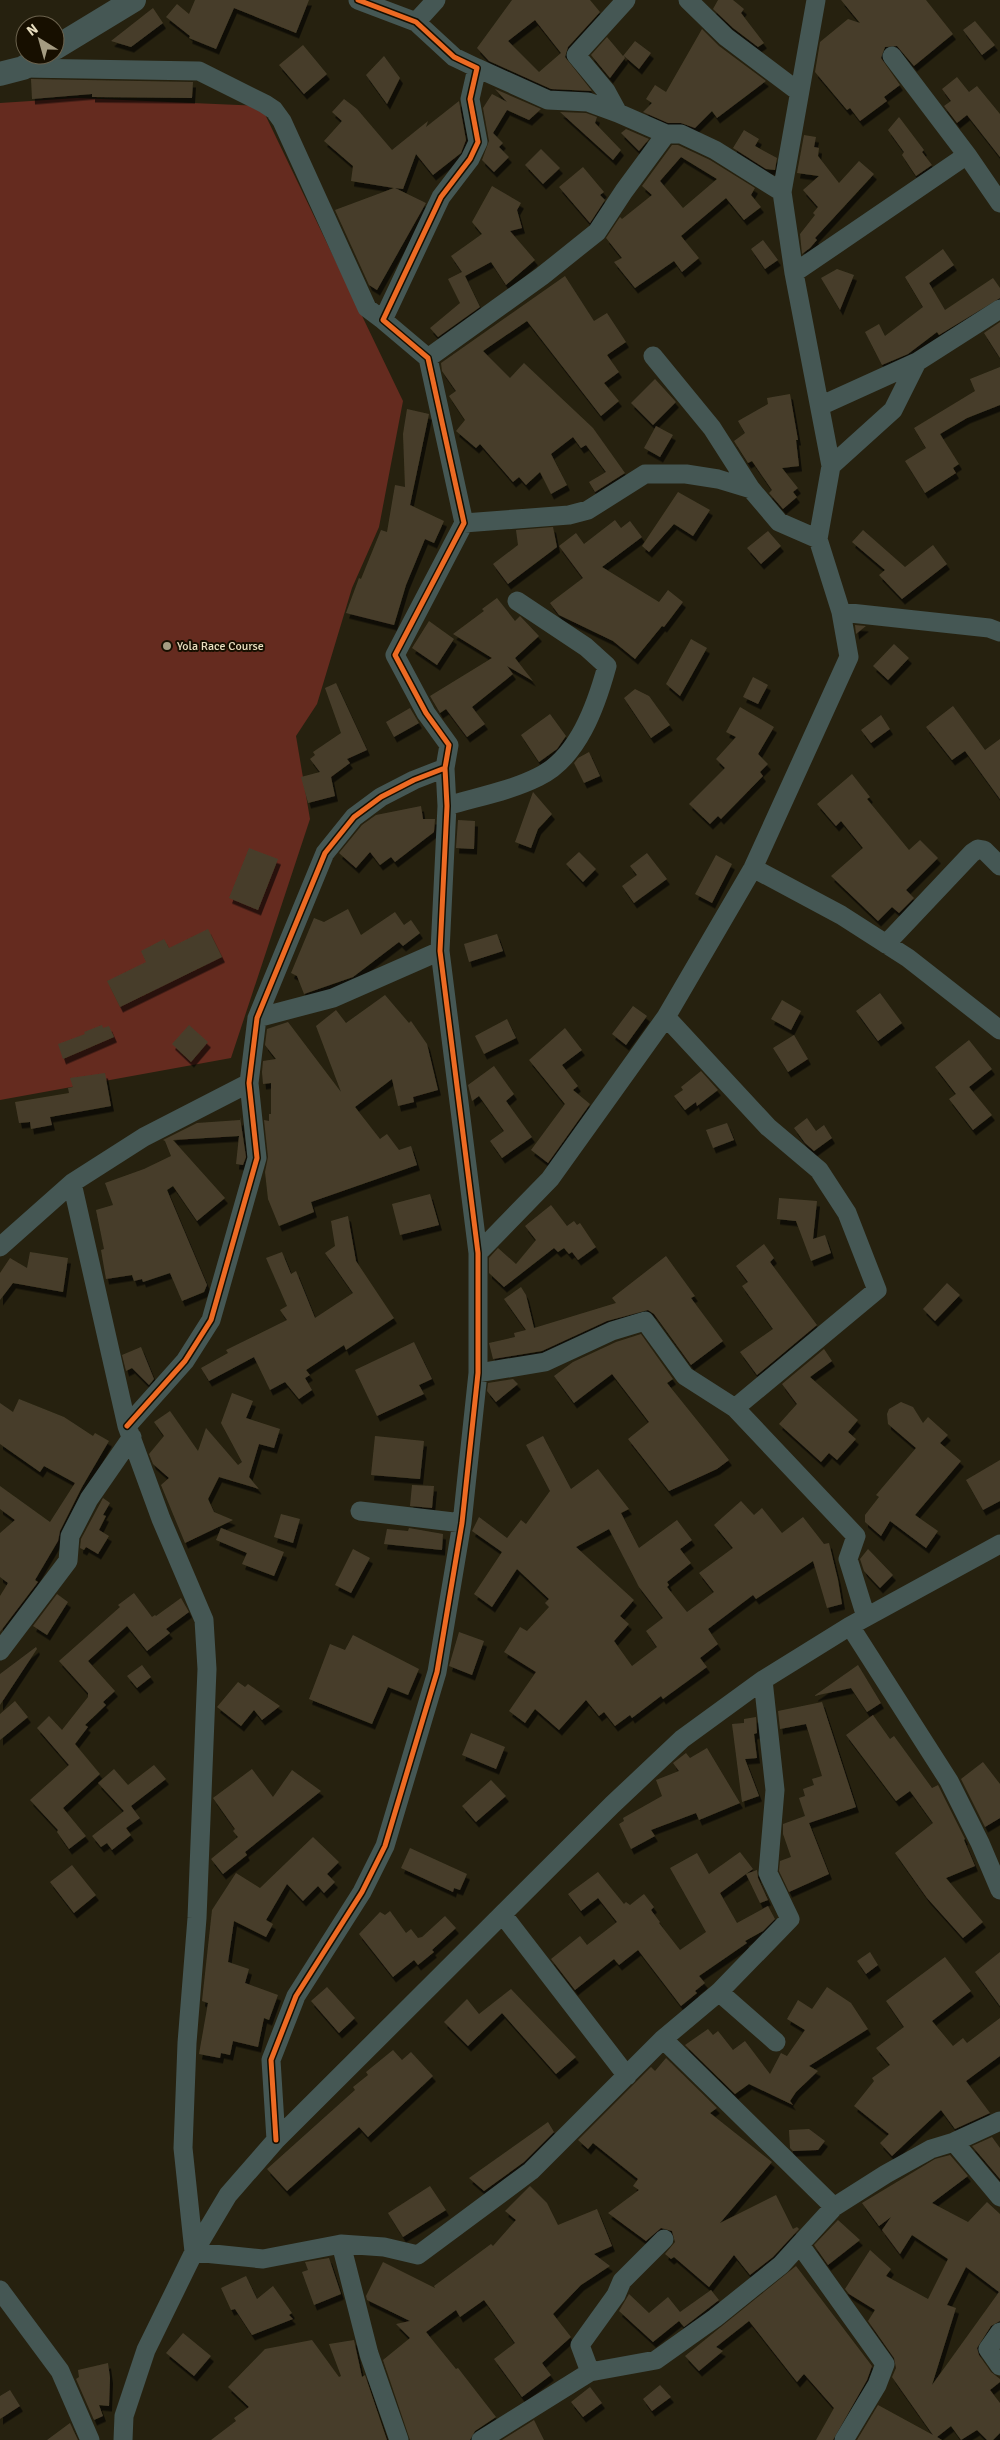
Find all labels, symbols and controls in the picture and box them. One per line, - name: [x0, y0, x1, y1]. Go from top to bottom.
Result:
- north arrow: [15, 15, 65, 65]
- text: N: [23, 20, 41, 40]
- place label: Yola Race Course: [177, 639, 264, 654]
- marker: Yola Race Course: [161, 640, 173, 652]

